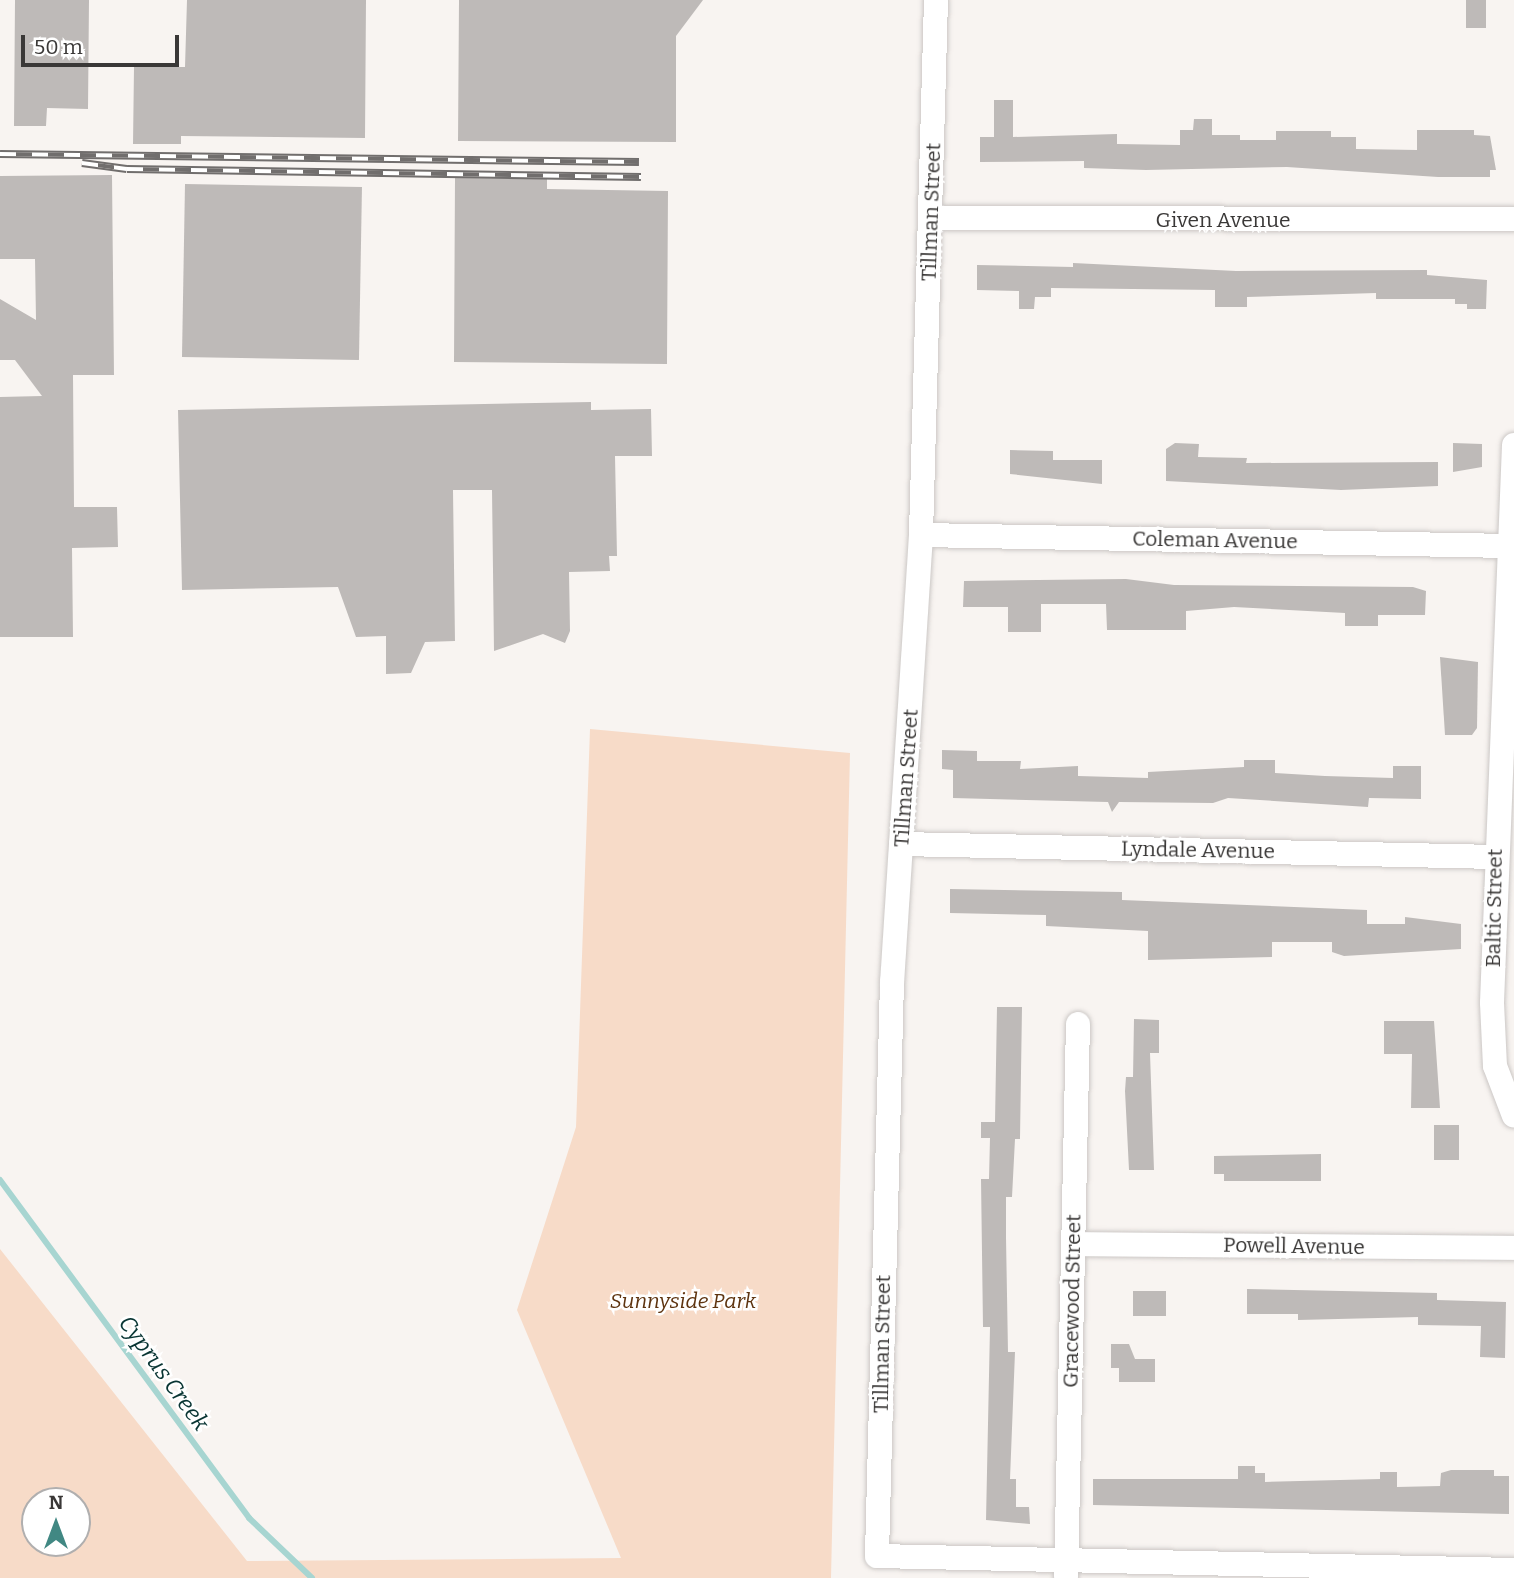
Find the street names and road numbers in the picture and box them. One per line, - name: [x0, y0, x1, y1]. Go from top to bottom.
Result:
- street label: Tillman Street: [916, 142, 946, 282]
- street label: Given Avenue: [1156, 207, 1290, 233]
- street label: Coleman Avenue: [1132, 526, 1298, 554]
- street label: Tillman Street: [889, 708, 923, 848]
- street label: Lyndale Avenue: [1121, 836, 1275, 864]
- street label: Baltic Street: [1480, 848, 1508, 968]
- street label: Gracewood Street: [1058, 1214, 1086, 1388]
- street label: Powell Avenue: [1223, 1232, 1365, 1260]
- street label: Tillman Street: [868, 1275, 896, 1413]

